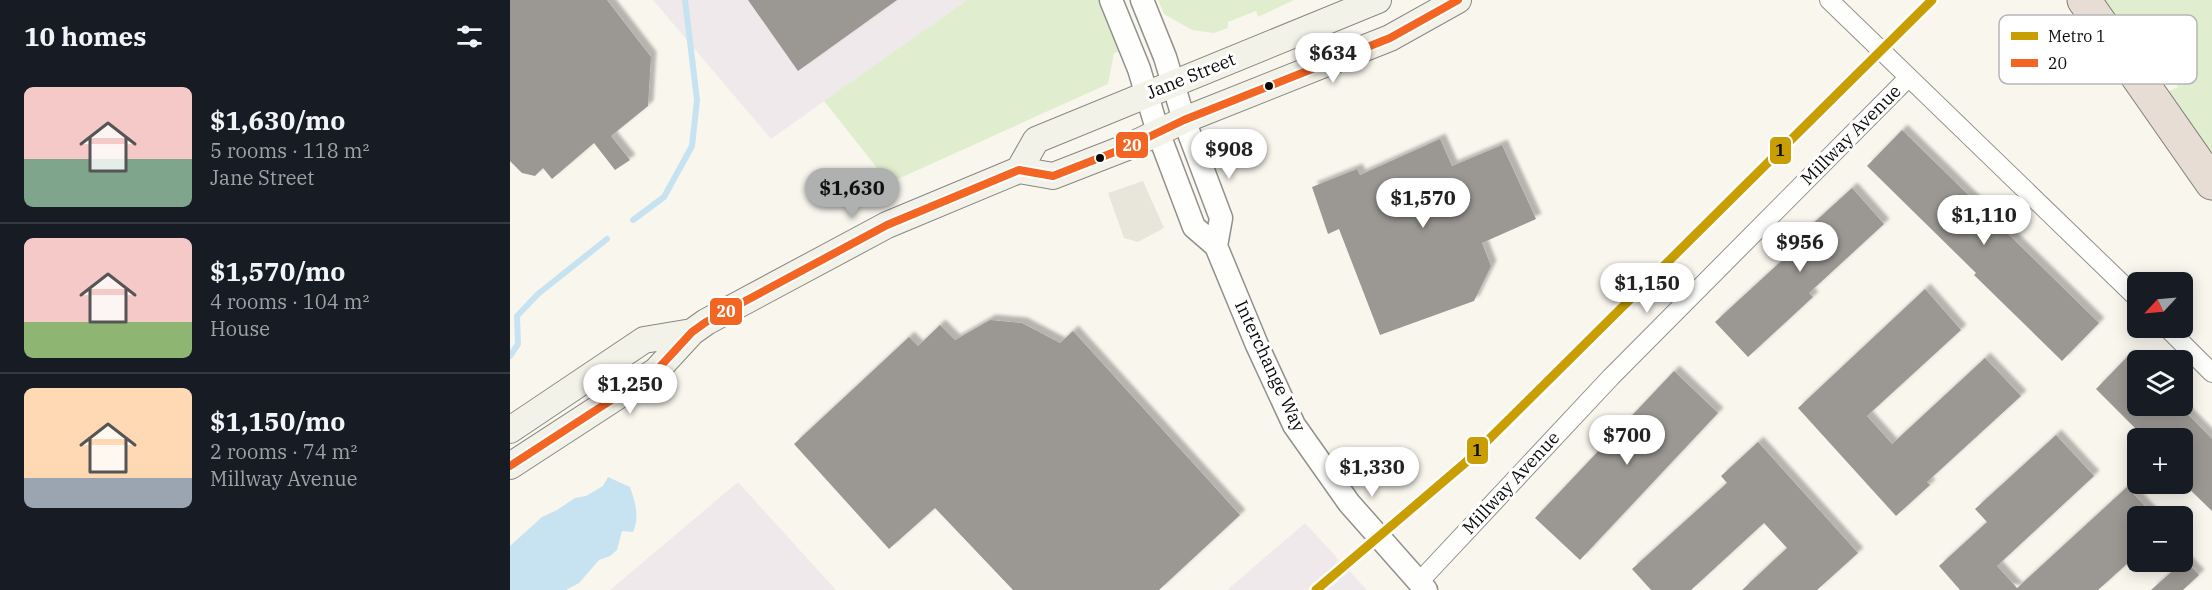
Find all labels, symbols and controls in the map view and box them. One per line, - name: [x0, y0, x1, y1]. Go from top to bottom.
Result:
- legend: [1999, 15, 2197, 84]
- text: 10 homes: [24, 19, 146, 53]
- icon: filters: [453, 20, 486, 53]
- text: Metro 1: [2048, 26, 2106, 46]
- pin: $634: [1297, 33, 1369, 84]
- text: $634: [1309, 39, 1357, 66]
- street label: Jane Street: [1143, 47, 1239, 104]
- text: 20: [2048, 53, 2067, 73]
- unlabelled marker: [1263, 80, 1275, 92]
- street label: Millway Avenue: [1796, 80, 1906, 190]
- text: $1,630/mo: [210, 103, 345, 137]
- icon: home: [72, 111, 144, 183]
- pin: $908: [1193, 129, 1265, 180]
- line badge: 20: [1115, 131, 1149, 159]
- text: 20: [1122, 135, 1142, 155]
- text: $908: [1205, 135, 1253, 162]
- line badge: 1: [1769, 136, 1792, 165]
- text: 5 rooms · 118 m²: [210, 137, 369, 164]
- text: 1: [1775, 140, 1785, 160]
- unlabelled marker: [1094, 152, 1106, 164]
- text: Jane Street: [210, 164, 314, 191]
- pin: $1,630: [803, 168, 901, 219]
- text: $1,630: [819, 174, 885, 201]
- pin: $1,570: [1374, 178, 1472, 229]
- text: $1,570: [1390, 184, 1456, 211]
- pin: $1,110: [1935, 195, 2033, 246]
- text: $1,110: [1951, 201, 2017, 228]
- pin: $956: [1764, 222, 1836, 273]
- text: $956: [1776, 228, 1824, 255]
- text: $1,570/mo: [210, 254, 345, 288]
- icon: home: [72, 262, 144, 334]
- pin: $1,150: [1598, 263, 1696, 314]
- text: $1,150: [1614, 269, 1680, 296]
- north arrow: [2127, 272, 2193, 338]
- map controls: [2127, 272, 2193, 572]
- text: 4 rooms · 104 m²: [210, 288, 369, 315]
- street label: Interchange Way: [1230, 296, 1311, 436]
- line badge: 20: [709, 297, 743, 326]
- text: 20: [716, 301, 736, 321]
- text: House: [210, 315, 270, 342]
- button: layers: [2127, 350, 2193, 416]
- pin: $1,250: [581, 364, 679, 415]
- text: $1,250: [597, 370, 663, 397]
- text: $1,150/mo: [210, 404, 345, 438]
- icon: home: [72, 412, 144, 484]
- pin: $700: [1591, 415, 1663, 466]
- text: $700: [1603, 421, 1651, 448]
- street label: Millway Avenue: [1457, 426, 1564, 539]
- button: +: [2127, 428, 2193, 494]
- line badge: 1: [1466, 436, 1489, 465]
- text: 2 rooms · 74 m²: [210, 438, 357, 465]
- text: 1: [1472, 440, 1482, 460]
- pin: $1,330: [1323, 447, 1421, 498]
- text: $1,330: [1339, 453, 1405, 480]
- text: Millway Avenue: [210, 465, 357, 492]
- button: −: [2127, 506, 2193, 572]

